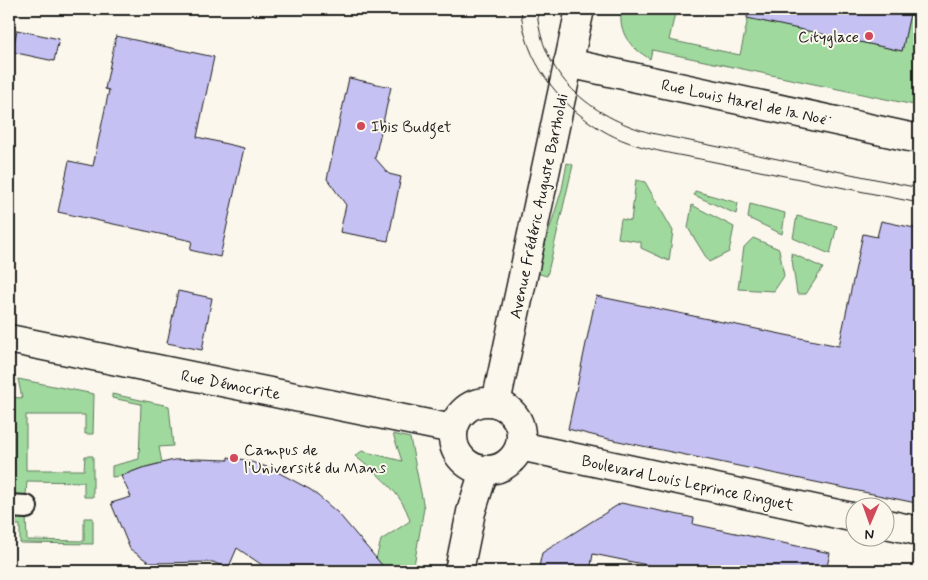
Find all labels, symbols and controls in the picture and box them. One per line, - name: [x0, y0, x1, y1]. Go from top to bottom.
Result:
- place label: Cityglace: [798, 27, 859, 48]
- marker: Cityglace: [863, 30, 875, 42]
- street label: Rue Louis Harel de la Noë: [659, 75, 833, 131]
- street label: Avenue Frédéric Auguste Bartholdi: [505, 92, 574, 321]
- place label: Ibis Budget: [371, 117, 452, 139]
- marker: Ibis Budget: [355, 120, 367, 132]
- street label: Rue Démocrite: [179, 366, 283, 406]
- place label: Campus de l'Université du Mans: [244, 440, 386, 479]
- street label: Boulevard Louis Leprince Ringuet: [579, 451, 796, 517]
- marker: Campus de l'Université du Mans: [228, 452, 240, 464]
- north arrow: [846, 498, 896, 548]
- text: N: [865, 525, 875, 543]

